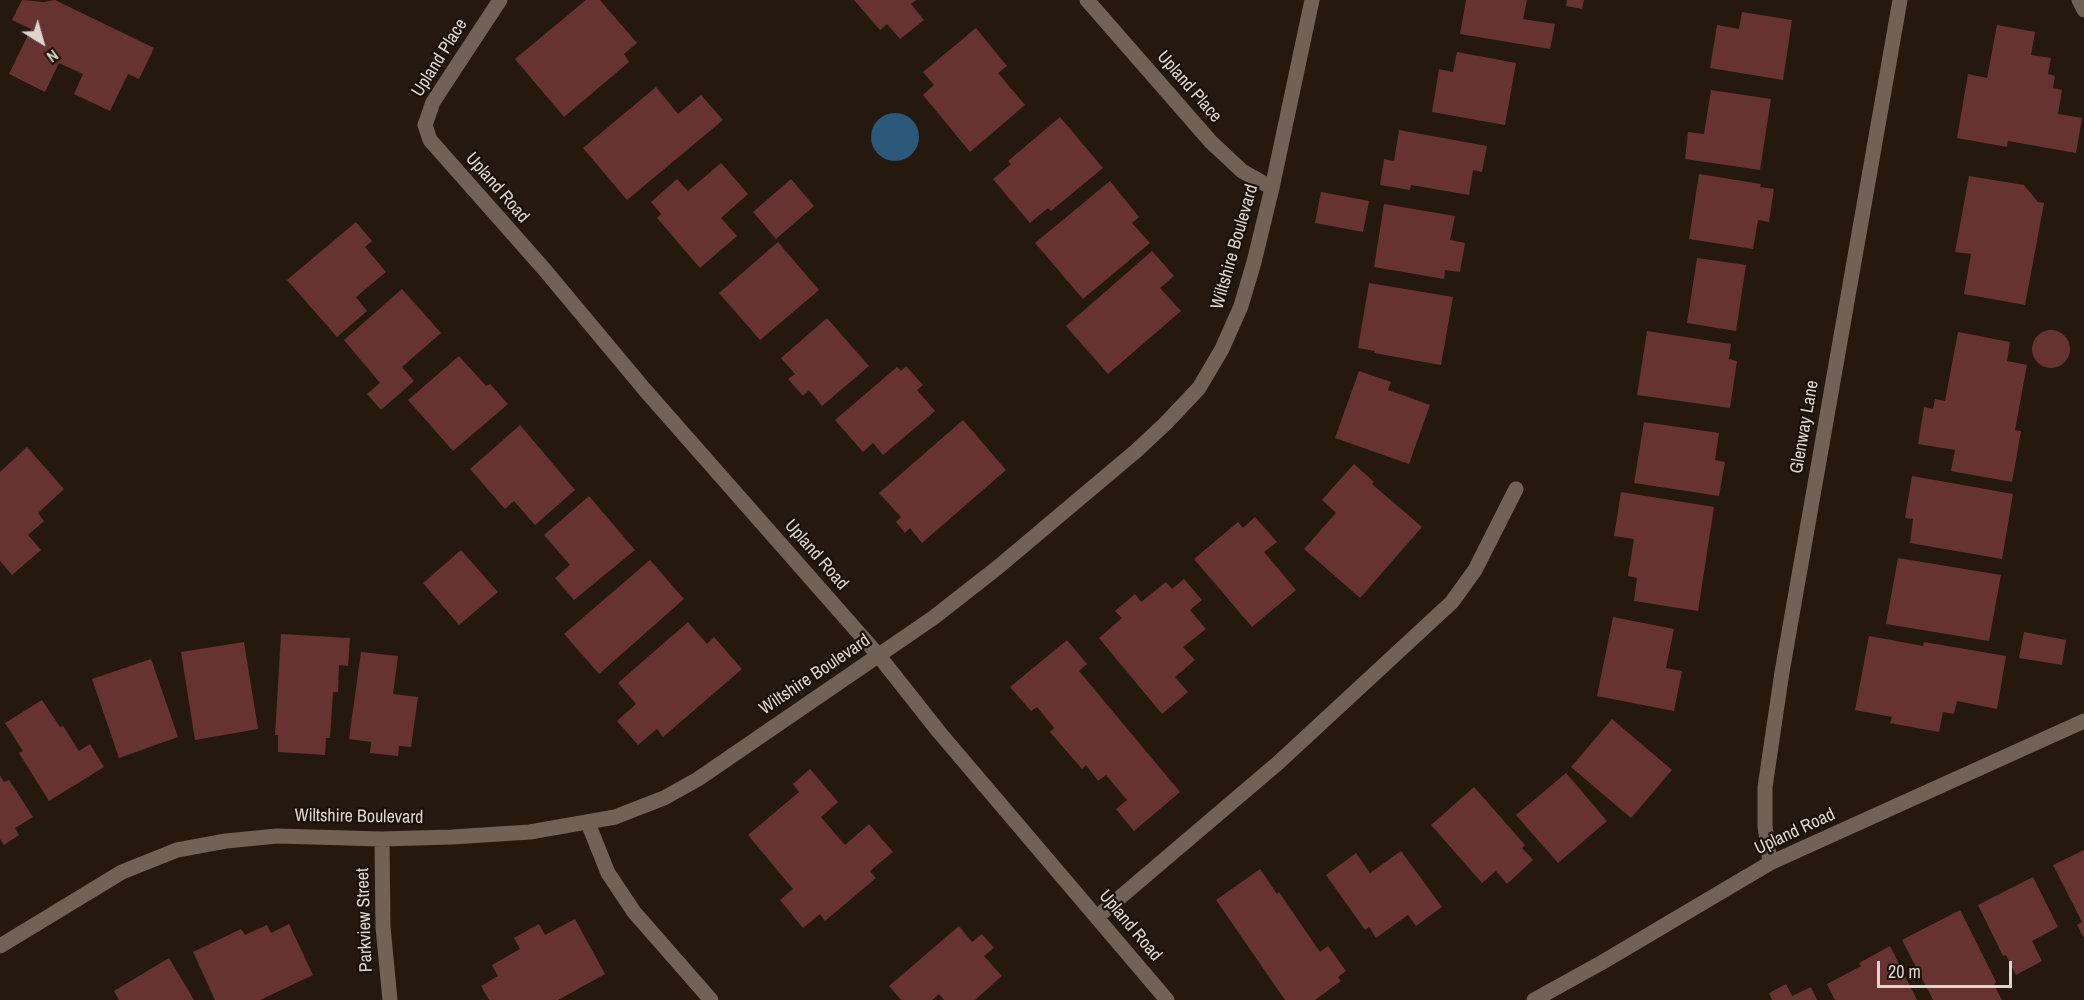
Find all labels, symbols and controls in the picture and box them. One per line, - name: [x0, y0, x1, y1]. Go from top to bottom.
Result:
- north arrow: [12, 12, 72, 72]
- street label: Upland Place: [408, 15, 472, 101]
- text: N: [42, 45, 63, 68]
- street label: Upland Place: [1152, 47, 1226, 127]
- street label: Upland Road: [461, 148, 533, 228]
- street label: Wiltshire Boulevard: [1207, 182, 1263, 312]
- street label: Glenway Lane: [1786, 379, 1824, 475]
- street label: Upland Road: [780, 515, 852, 595]
- street label: Wiltshire Boulevard: [756, 630, 874, 720]
- street label: Upland Road: [1751, 804, 1839, 860]
- street label: Wiltshire Boulevard: [294, 805, 424, 829]
- street label: Parkview Street: [352, 868, 378, 972]
- street label: Upland Road: [1094, 886, 1166, 966]
- scale bar: [1880, 949, 2015, 987]
- text: 20 m: [1888, 959, 1921, 984]

